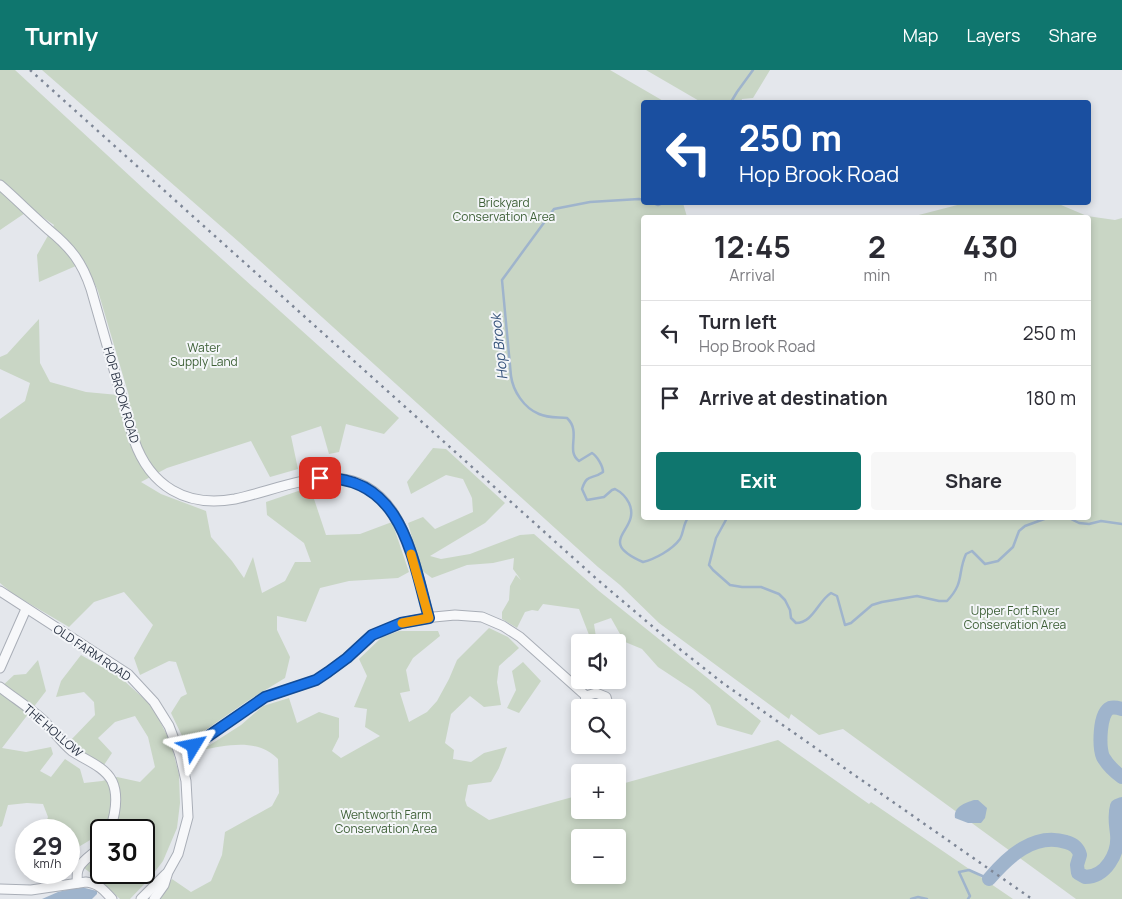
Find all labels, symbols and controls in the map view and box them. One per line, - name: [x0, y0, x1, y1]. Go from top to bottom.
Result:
- text: Turnly: [25, 19, 98, 52]
- text: Map: [903, 23, 938, 47]
- text: Layers: [966, 23, 1020, 47]
- text: Share: [1048, 23, 1097, 47]
- text: 250 m: [739, 114, 842, 162]
- icon: left: [656, 120, 721, 185]
- text: Hop Brook Road: [739, 159, 899, 189]
- park label: Brickyard Conservation Area: [453, 194, 555, 225]
- text: 12:45: [714, 226, 791, 267]
- text: 2: [868, 226, 886, 267]
- text: 430: [963, 226, 1018, 267]
- text: Arrival: [729, 264, 775, 286]
- text: min: [863, 264, 890, 286]
- text: m: [984, 264, 997, 286]
- text: Turn left: [699, 309, 777, 335]
- water label: Hop Brook: [485, 311, 511, 381]
- icon: left: [656, 319, 684, 347]
- text: 250 m: [1023, 320, 1076, 346]
- text: Hop Brook Road: [699, 335, 816, 357]
- park label: Water Supply Land: [170, 339, 238, 370]
- street label: HOP BROOK ROAD: [100, 345, 143, 445]
- icon: arrive: [656, 384, 684, 412]
- text: Arrive at destination: [699, 385, 888, 411]
- text: 180 m: [1026, 385, 1076, 411]
- button: Exit: [656, 452, 861, 510]
- button: Share: [871, 452, 1076, 510]
- pin: [299, 457, 341, 499]
- icon: arrive: [306, 464, 334, 492]
- park label: Upper Fort River Conservation Area: [964, 602, 1066, 633]
- street label: OLD FARM ROAD: [50, 620, 135, 685]
- map controls: [571, 634, 626, 884]
- button: sound: [571, 634, 626, 689]
- button: search: [571, 699, 626, 754]
- street label: THE HOLLOW: [20, 700, 87, 762]
- position arrow: [167, 719, 219, 771]
- button: +: [571, 764, 626, 819]
- park label: Wentworth Farm Conservation Area: [335, 806, 437, 837]
- speed limit sign: 30: [90, 819, 155, 884]
- text: 29: [32, 828, 63, 863]
- button: −: [571, 829, 626, 884]
- text: km/h: [34, 855, 61, 872]

